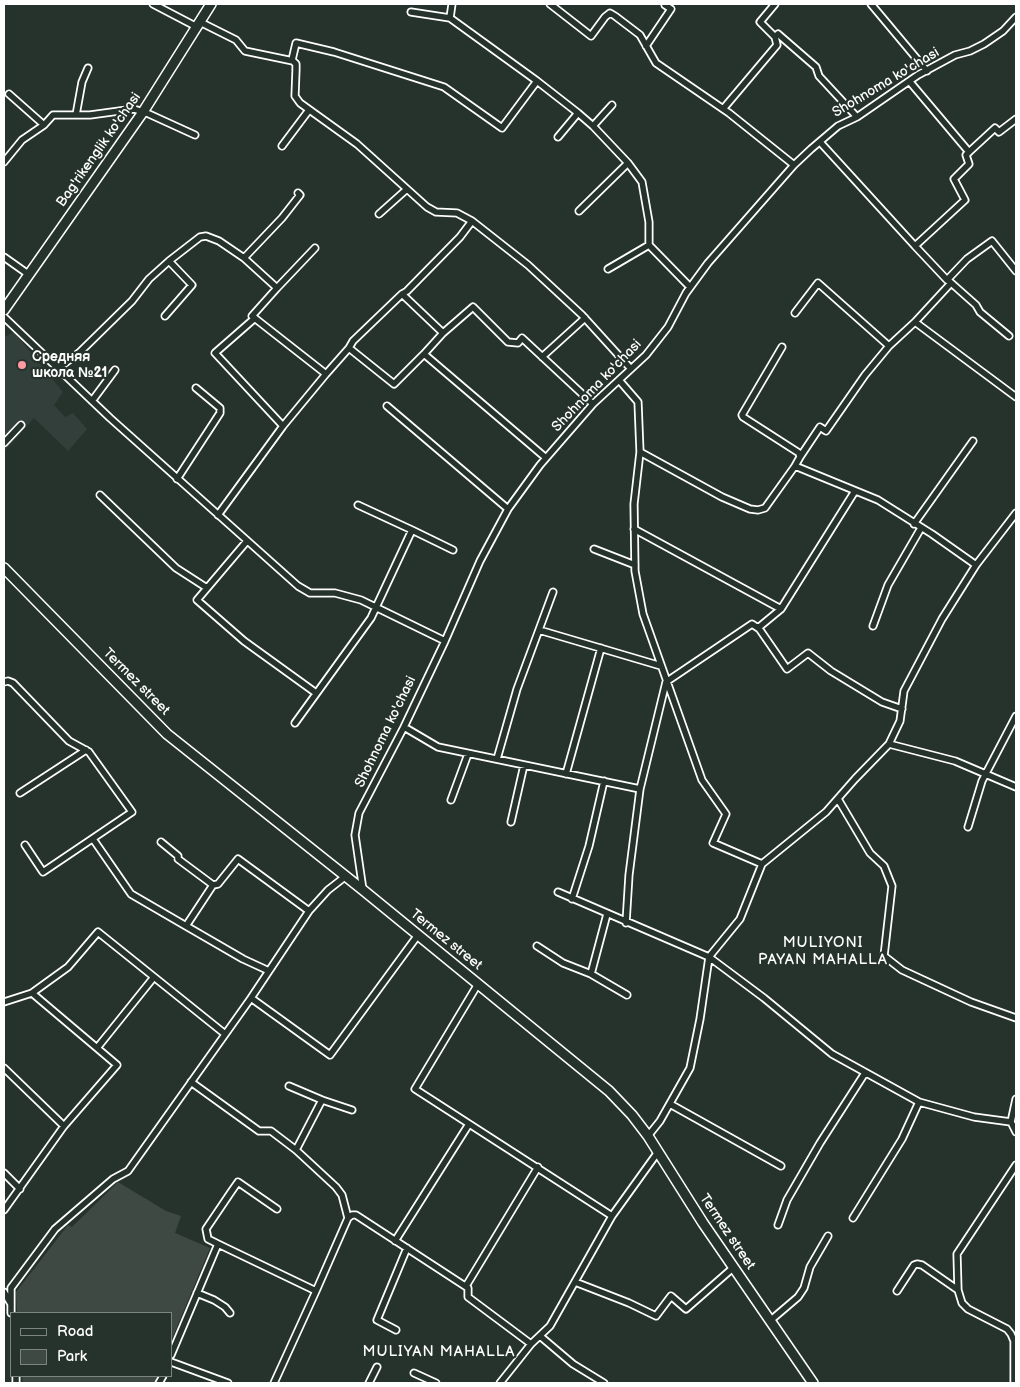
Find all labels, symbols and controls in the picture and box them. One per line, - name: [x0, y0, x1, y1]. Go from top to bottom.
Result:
- street label: Shohnoma ko'chasi: [830, 44, 942, 122]
- street label: Bag'rikenglik ko'chasi: [53, 90, 145, 210]
- street label: Shohnoma ko'chasi: [549, 336, 645, 436]
- place label: Средняя школа №21: [32, 349, 108, 382]
- marker: Средняя школа №21: [16, 359, 28, 371]
- street label: Termez street: [99, 645, 173, 719]
- street label: Shohnoma ko'chasi: [352, 674, 420, 790]
- street label: Termez street: [407, 906, 485, 974]
- district label: MULIYONI PAYAN MAHALLA: [756, 934, 890, 969]
- street label: Termez street: [696, 1191, 758, 1273]
- legend: [10, 1312, 172, 1377]
- text: Road: [57, 1322, 93, 1341]
- district label: MULIYAN MAHALLA: [361, 1343, 517, 1361]
- text: Park: [57, 1347, 87, 1366]

